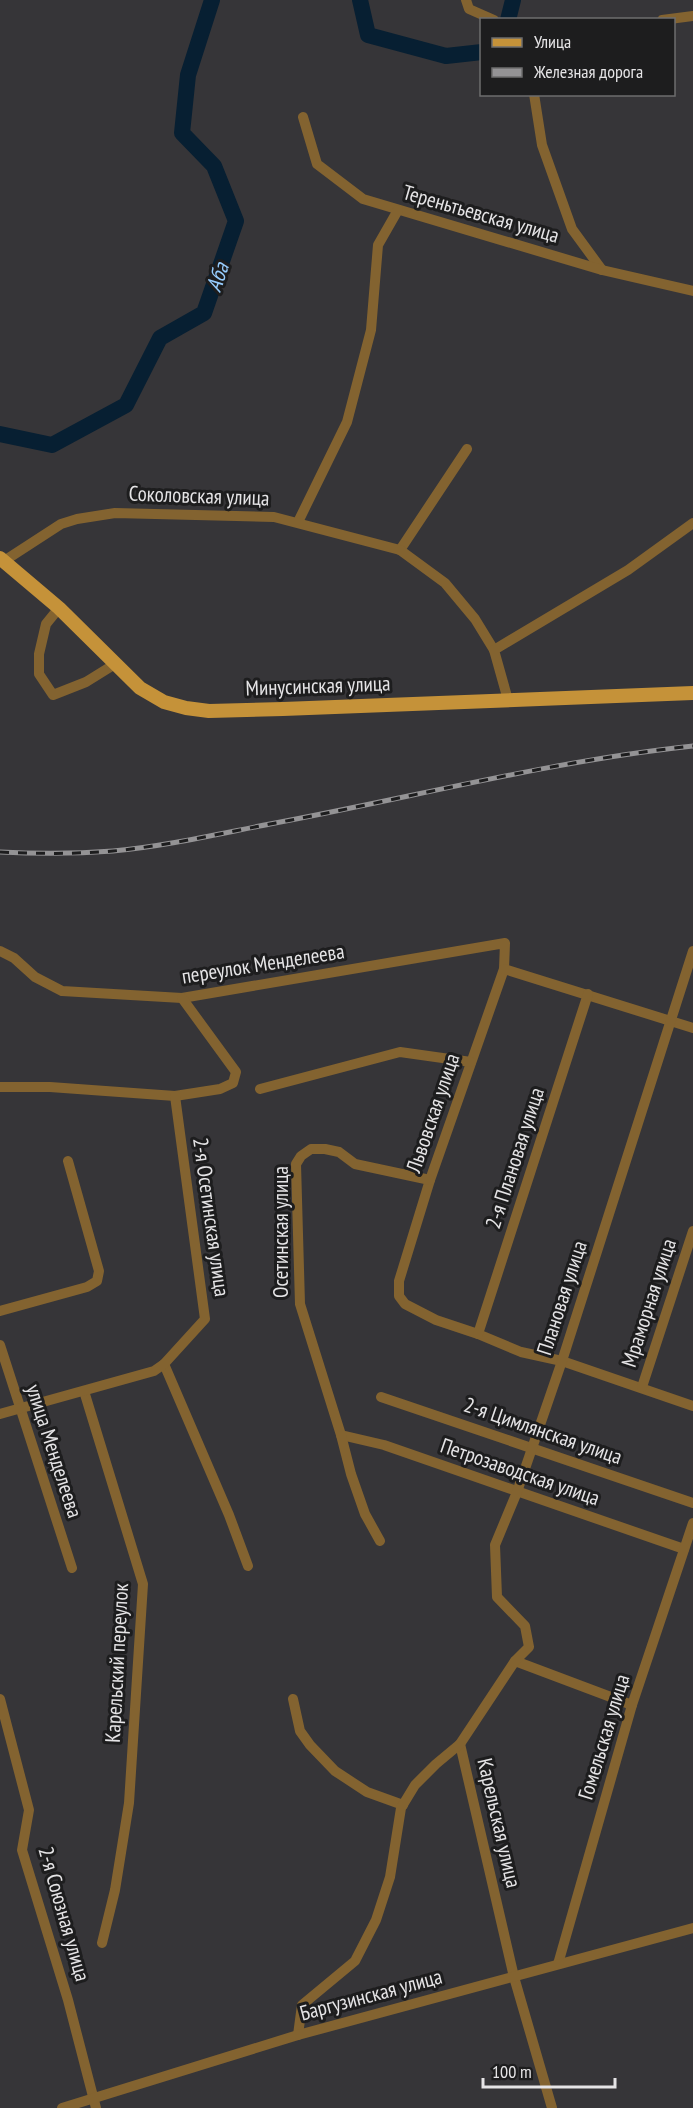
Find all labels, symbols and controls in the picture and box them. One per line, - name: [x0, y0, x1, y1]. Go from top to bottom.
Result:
- legend: [480, 18, 675, 96]
- text: Улица: [534, 30, 571, 53]
- text: Железная дорога: [533, 60, 643, 83]
- street label: Тереньтьевская улица: [400, 178, 562, 249]
- water label: Аба: [199, 258, 235, 295]
- street label: Соколовская улица: [128, 480, 270, 511]
- street label: Минусинская улица: [245, 669, 391, 702]
- street label: переулок Менделеева: [180, 937, 346, 990]
- street label: Львовская улица: [399, 1050, 465, 1177]
- street label: 2-я Плановая улица: [479, 1084, 550, 1232]
- street label: 2-я Осетинская улица: [187, 1136, 236, 1298]
- street label: Осетинская улица: [267, 1166, 294, 1298]
- street label: Мраморная улица: [615, 1235, 682, 1370]
- street label: Плановая улица: [530, 1237, 593, 1358]
- street label: улица Менделеева: [20, 1381, 89, 1521]
- street label: 2-я Цимлянская улица: [461, 1391, 626, 1470]
- street label: Петрозаводская улица: [437, 1432, 603, 1511]
- street label: Карельский переулок: [99, 1583, 134, 1743]
- street label: Гомельская улица: [572, 1671, 635, 1803]
- street label: Карельская улица: [471, 1756, 527, 1890]
- street label: 2-я Союзная улица: [32, 1843, 97, 1984]
- street label: Баргузинская улица: [297, 1963, 445, 2026]
- scale bar: [483, 2051, 615, 2089]
- text: 100 m: [492, 2060, 532, 2083]

